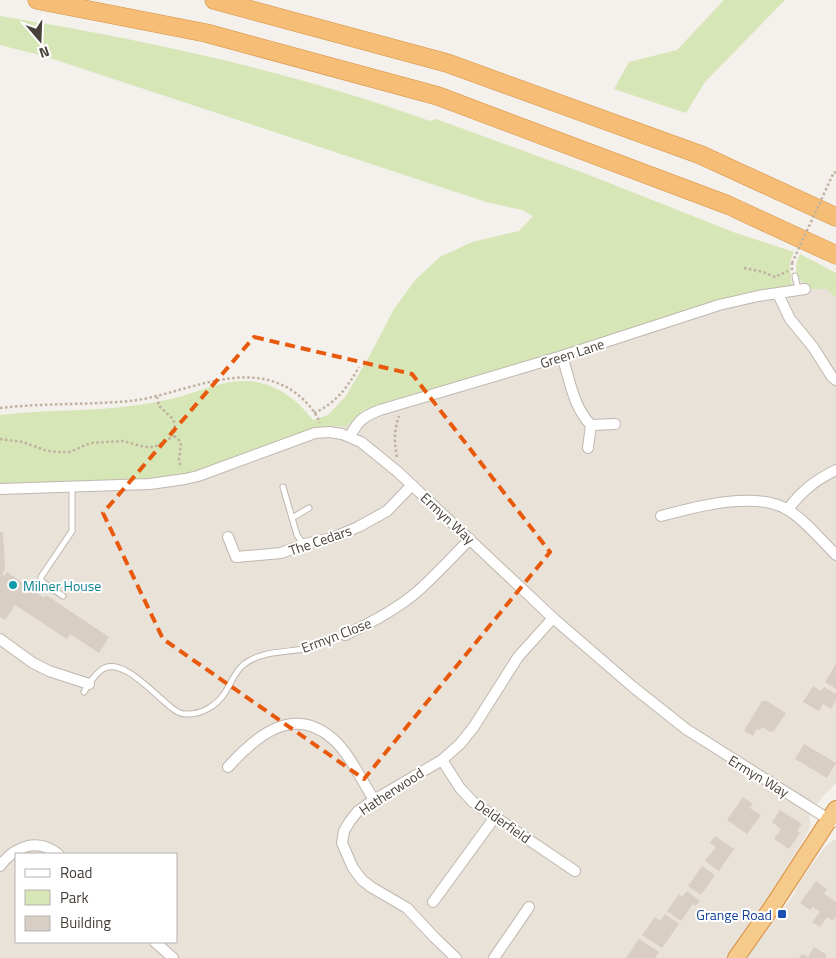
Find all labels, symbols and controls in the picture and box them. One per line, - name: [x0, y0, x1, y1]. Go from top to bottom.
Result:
- north arrow: [15, 15, 65, 65]
- text: N: [36, 41, 52, 64]
- street label: Green Lane: [537, 333, 607, 373]
- street label: Ermyn Way: [416, 487, 480, 549]
- street label: The Cedars: [286, 519, 354, 561]
- place label: Milner House: [23, 575, 101, 596]
- marker: Milner House: [7, 579, 19, 591]
- street label: Ermyn Close: [298, 612, 374, 658]
- street label: Ermyn Way: [725, 750, 794, 802]
- street label: Hatherwood: [354, 762, 428, 820]
- street label: Delderfield: [471, 794, 535, 848]
- legend: [15, 853, 178, 943]
- text: Road: [60, 861, 92, 884]
- text: Park: [60, 886, 89, 909]
- place label: Grange Road: [696, 904, 772, 925]
- marker: Grange Road: [776, 908, 788, 920]
- text: Building: [60, 911, 111, 934]

